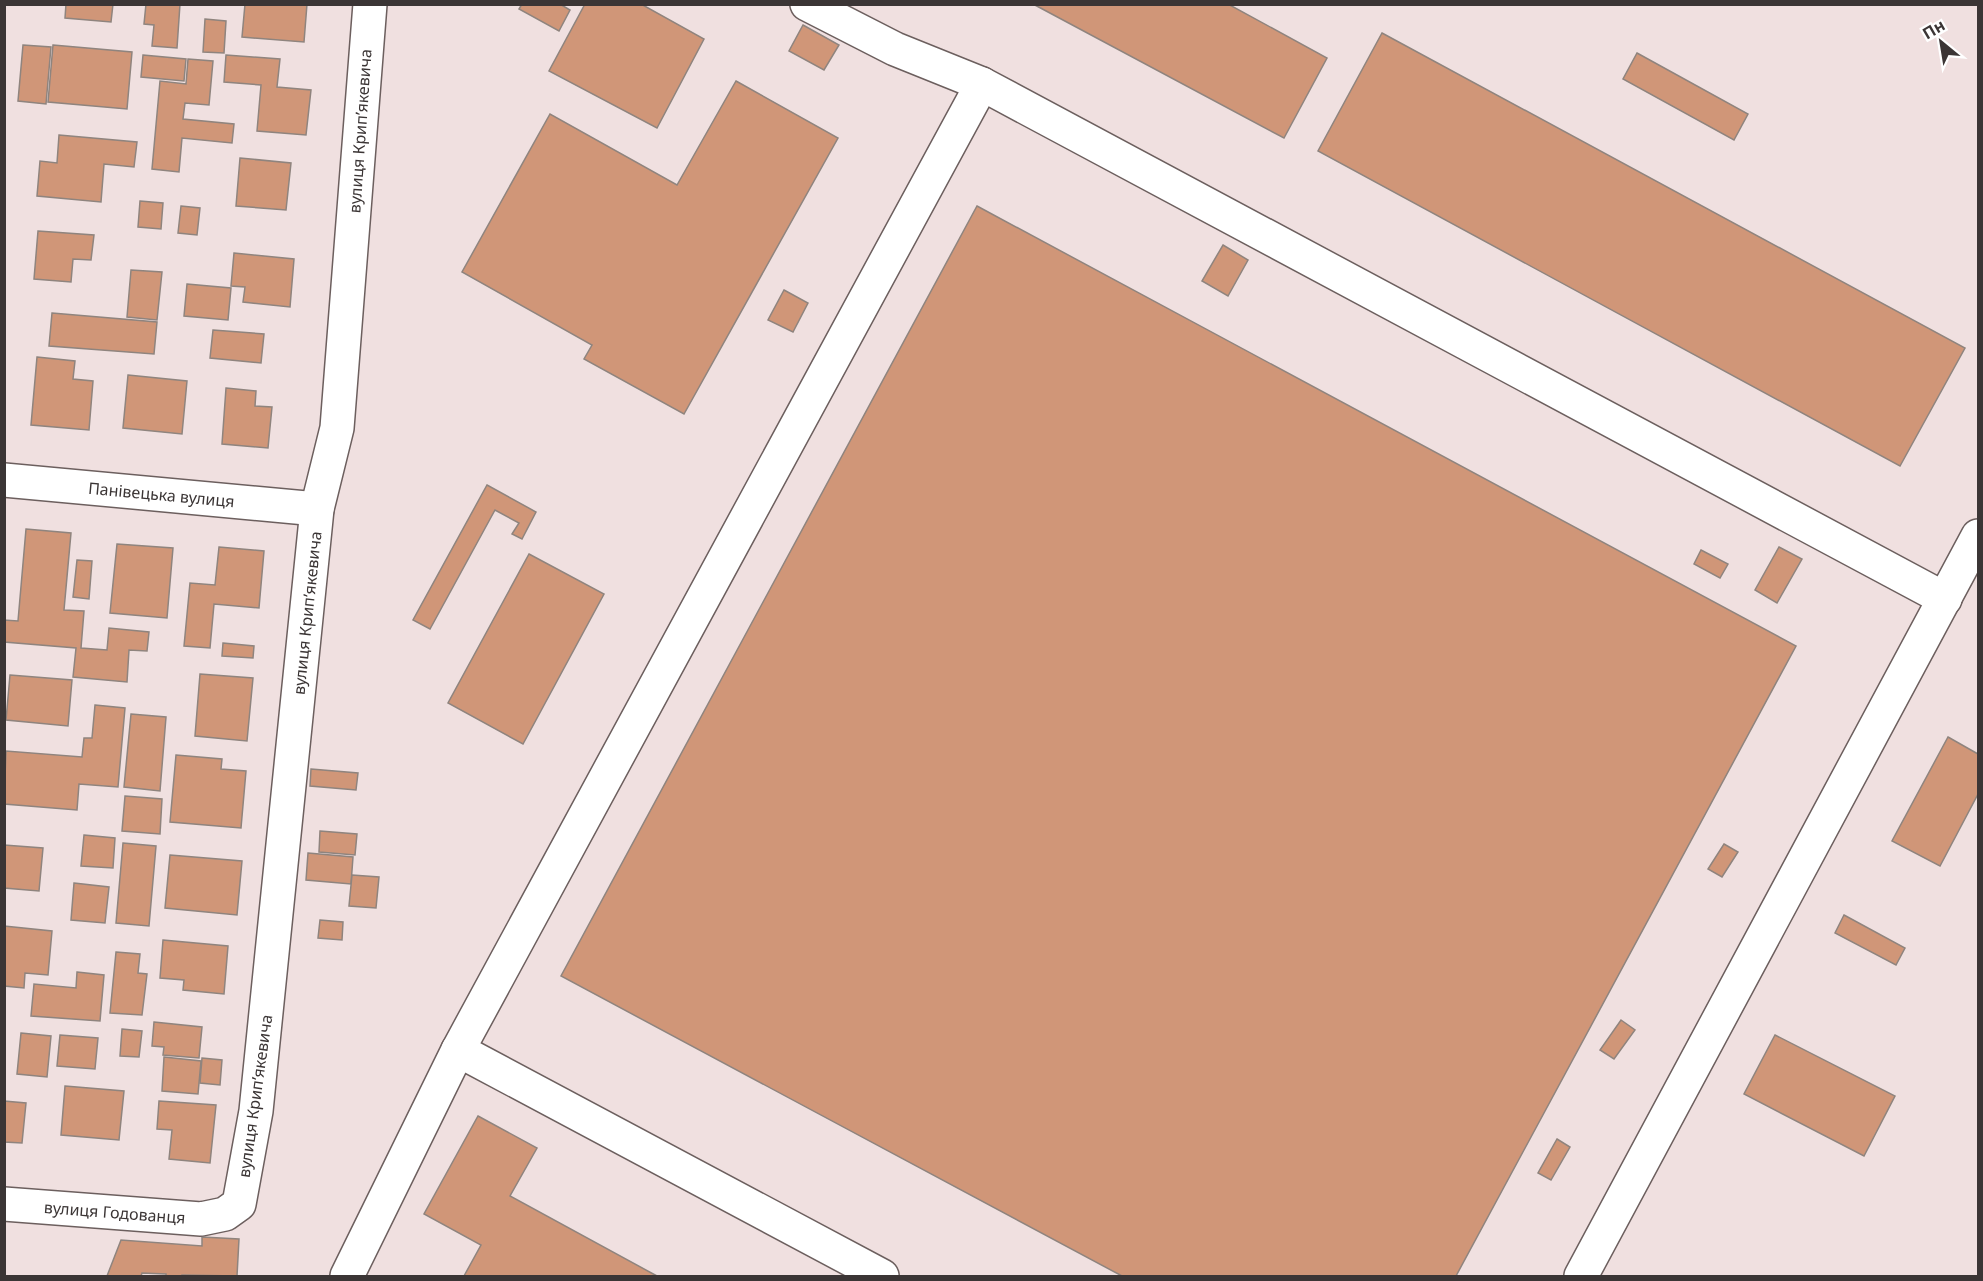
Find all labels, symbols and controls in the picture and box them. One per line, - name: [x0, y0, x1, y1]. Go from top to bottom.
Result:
- north arrow: [1911, 12, 1971, 72]
- text: Пн: [1918, 14, 1949, 44]
- street label: вулиця Крипʼякевича: [343, 48, 377, 214]
- street label: Панівецька вулиця: [87, 477, 235, 512]
- street label: вулиця Крипʼякевича: [287, 530, 327, 696]
- street label: вулиця Крипʼякевича: [233, 1013, 277, 1179]
- street label: вулиця Годованця: [43, 1196, 186, 1229]

